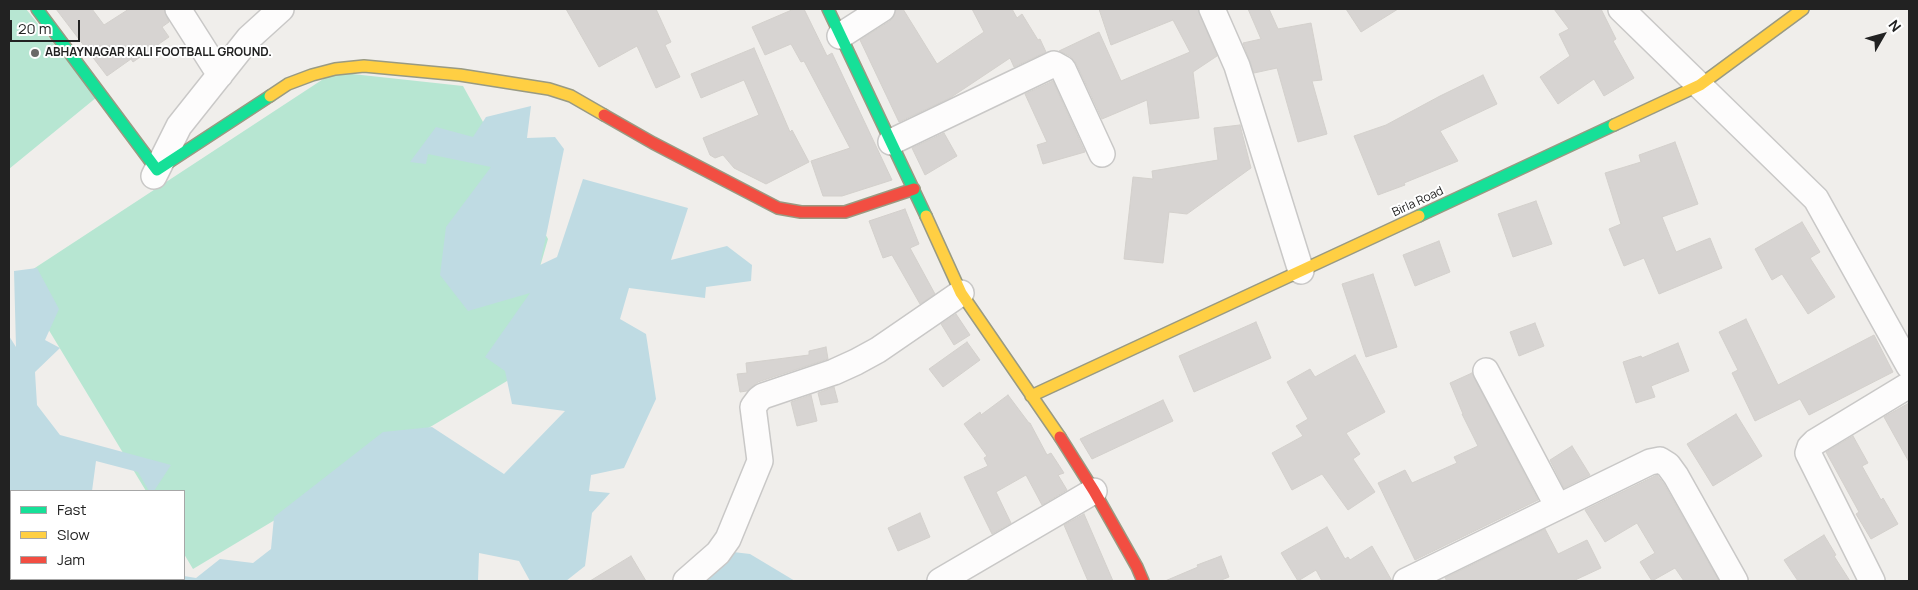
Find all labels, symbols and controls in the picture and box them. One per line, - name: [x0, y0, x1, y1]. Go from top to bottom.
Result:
- scale bar: [12, 10, 82, 42]
- north arrow: [1858, 10, 1908, 60]
- text: N: [1885, 16, 1906, 35]
- text: 20 m: [18, 18, 51, 39]
- place label: ABHAYNAGAR KALI FOOTBALL GROUND.: [45, 46, 272, 60]
- marker: ABHAYNAGAR KALI FOOTBALL GROUND.: [29, 47, 41, 59]
- street label: Birla Road: [1390, 184, 1446, 220]
- legend: [10, 490, 185, 580]
- text: Fast: [57, 499, 86, 520]
- text: Slow: [57, 524, 90, 545]
- text: Jam: [57, 549, 85, 570]

